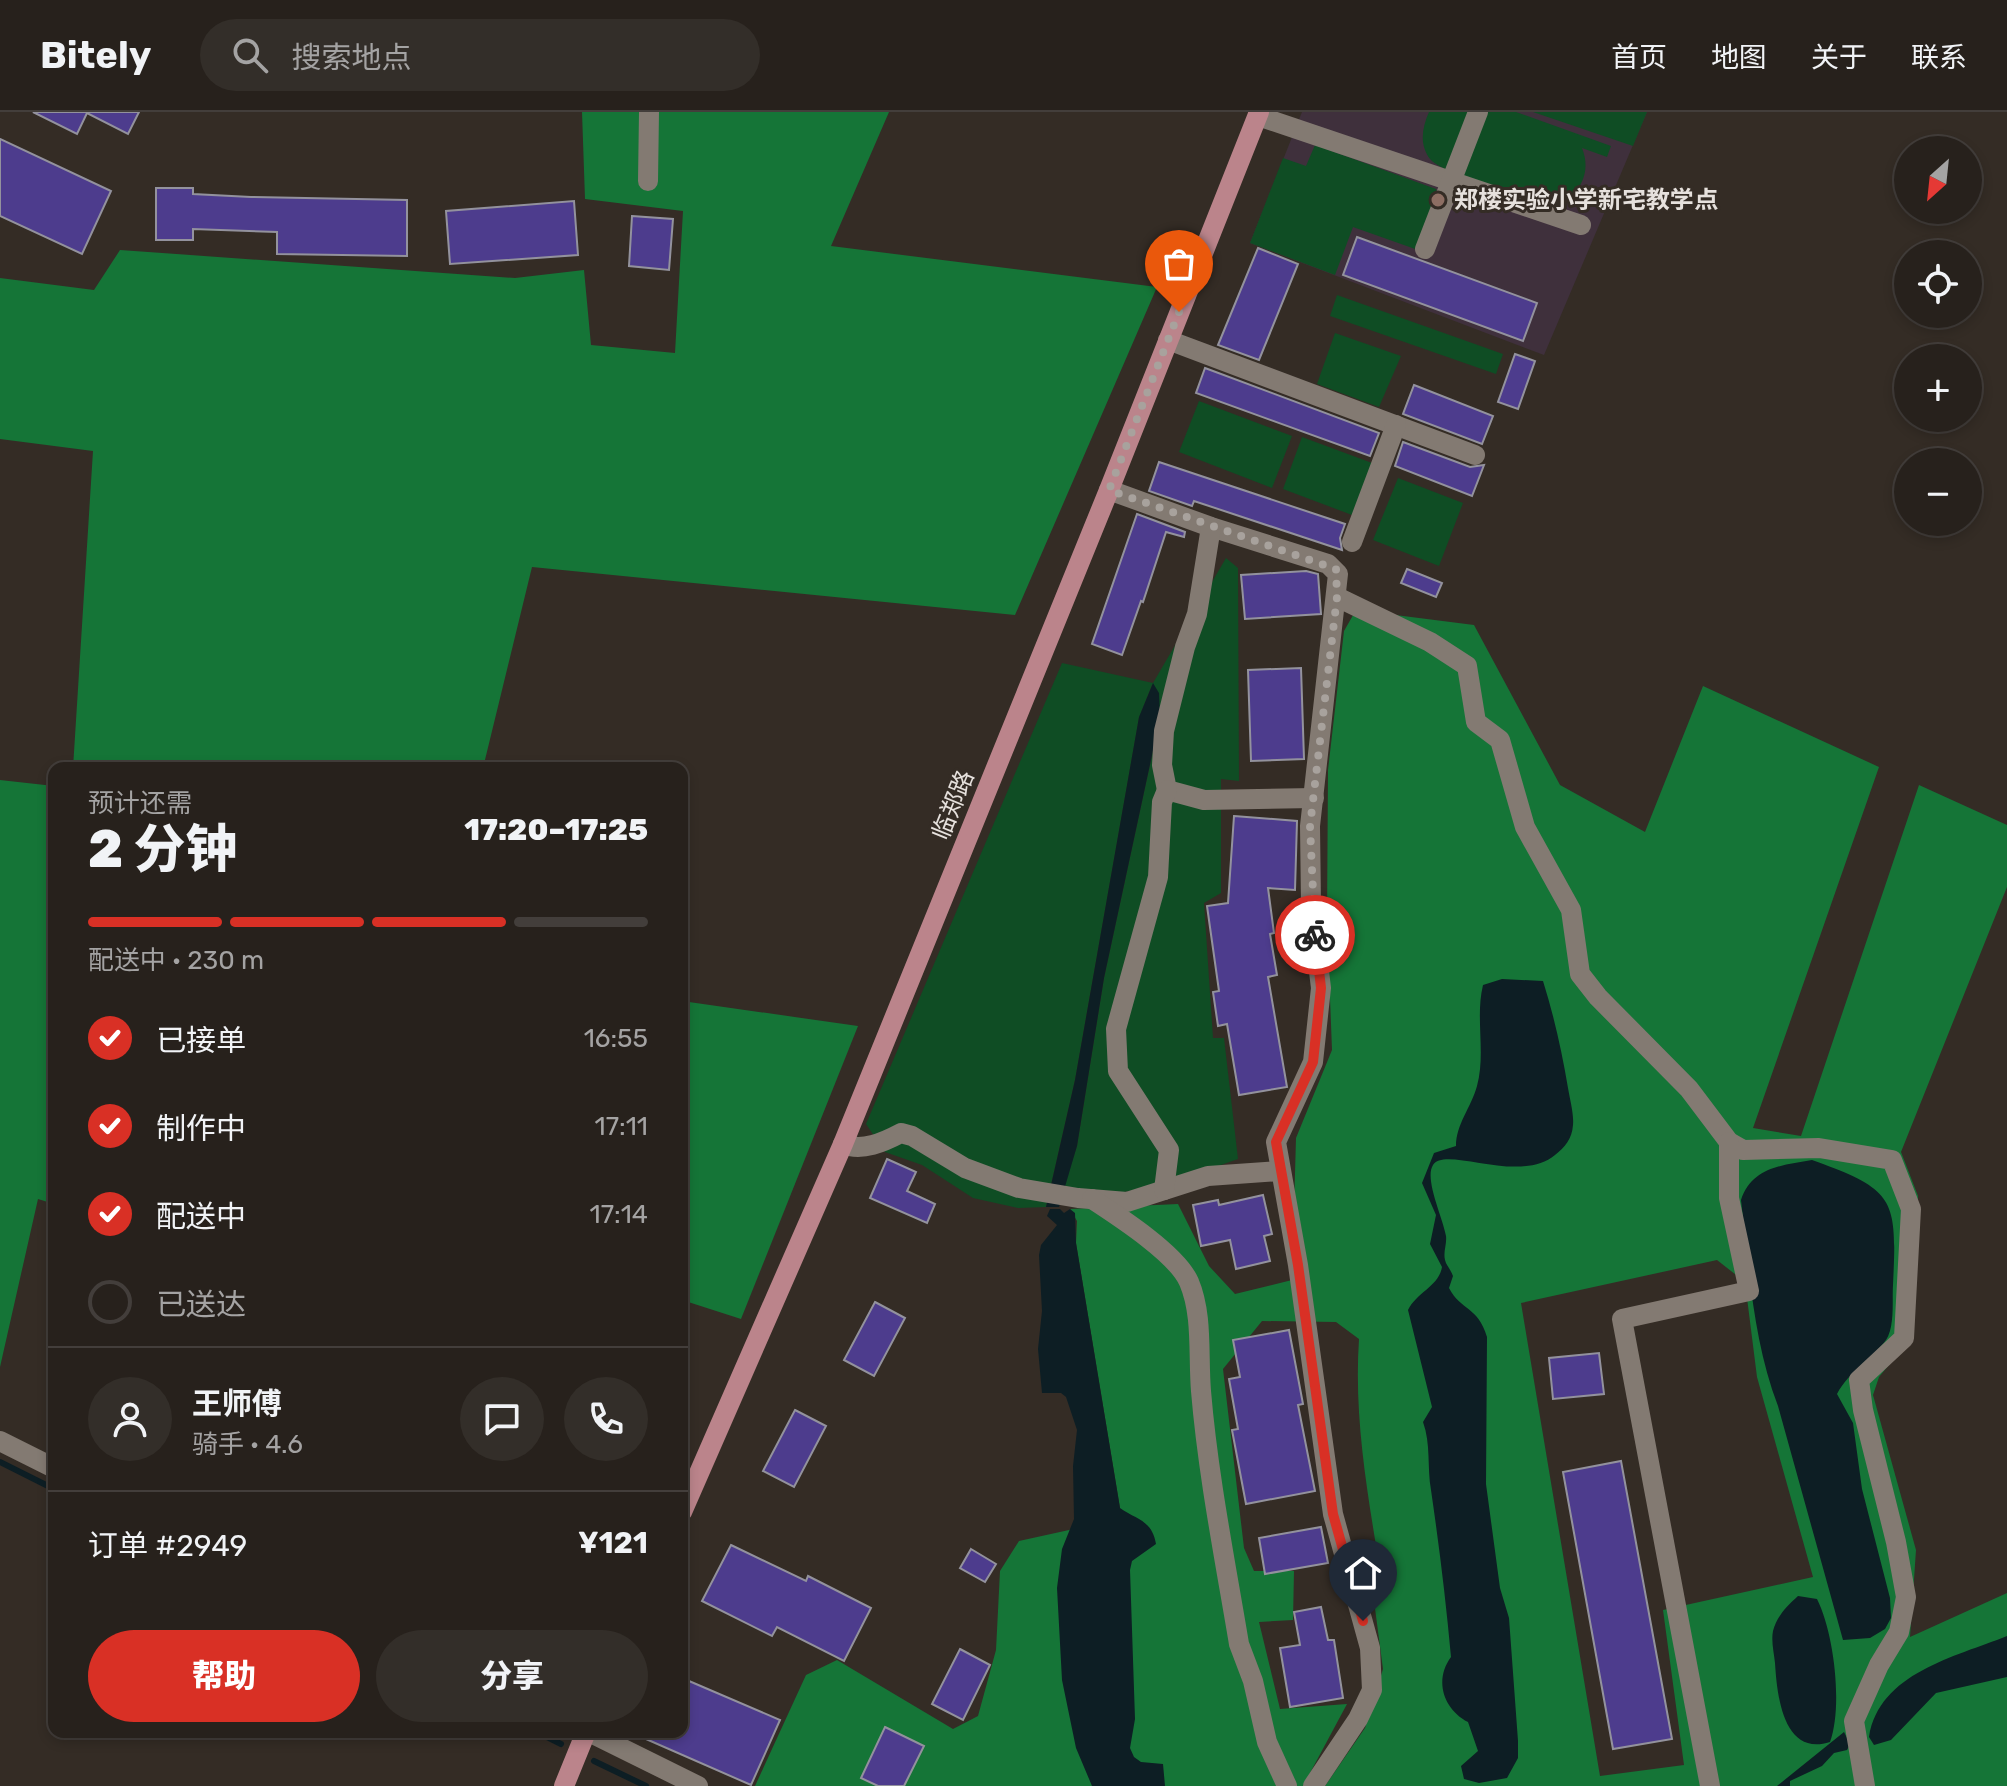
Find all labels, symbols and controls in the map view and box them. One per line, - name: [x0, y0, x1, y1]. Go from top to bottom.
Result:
- search box: [200, 19, 760, 91]
- text: Bitely: [40, 32, 152, 78]
- icon: search: [228, 33, 272, 77]
- text: 搜索地点: [292, 40, 412, 76]
- text: 首页: [1611, 41, 1667, 74]
- text: 地图: [1711, 41, 1767, 74]
- text: 关于: [1811, 41, 1867, 74]
- text: 联系: [1911, 41, 1967, 74]
- north arrow: [1894, 136, 1982, 224]
- map controls: [1894, 136, 1982, 536]
- place label: 郑楼实验小学新宅教学点: [1454, 186, 1718, 214]
- marker: 郑楼实验小学新宅教学点: [1429, 191, 1447, 209]
- pin: [1145, 230, 1213, 312]
- button: locate: [1894, 240, 1982, 328]
- icon: bag: [1157, 242, 1201, 286]
- button: +: [1894, 344, 1982, 432]
- button: −: [1894, 448, 1982, 536]
- street label: 临郑路: [927, 766, 979, 844]
- text: 预计还需: [88, 788, 192, 819]
- text: 17:20–17:25: [464, 812, 648, 848]
- text: 2 分钟: [88, 818, 238, 880]
- courier: [1275, 895, 1355, 975]
- icon: bike: [1293, 913, 1337, 957]
- text: 配送中 · 230 m: [88, 945, 264, 976]
- icon: check: [88, 1016, 132, 1060]
- text: 已接单: [156, 1023, 246, 1059]
- text: 16:55: [584, 1023, 648, 1054]
- icon: check: [88, 1104, 132, 1148]
- text: 制作中: [156, 1111, 246, 1147]
- text: 17:11: [595, 1111, 648, 1142]
- icon: check: [88, 1192, 132, 1236]
- text: 配送中: [156, 1199, 246, 1235]
- text: 17:14: [590, 1199, 648, 1230]
- text: 已送达: [156, 1287, 246, 1323]
- button: person: [88, 1377, 172, 1461]
- button: chat: [460, 1377, 544, 1461]
- button: phone: [564, 1377, 648, 1461]
- text: 王师傅: [192, 1386, 282, 1422]
- text: 骑手 · 4.6: [192, 1429, 303, 1460]
- text: ¥121: [578, 1525, 648, 1561]
- text: 订单 #2949: [88, 1528, 247, 1564]
- pin: [1329, 1539, 1397, 1621]
- icon: home: [1341, 1551, 1385, 1595]
- button: 帮助: [88, 1630, 360, 1722]
- button: 分享: [376, 1630, 648, 1722]

